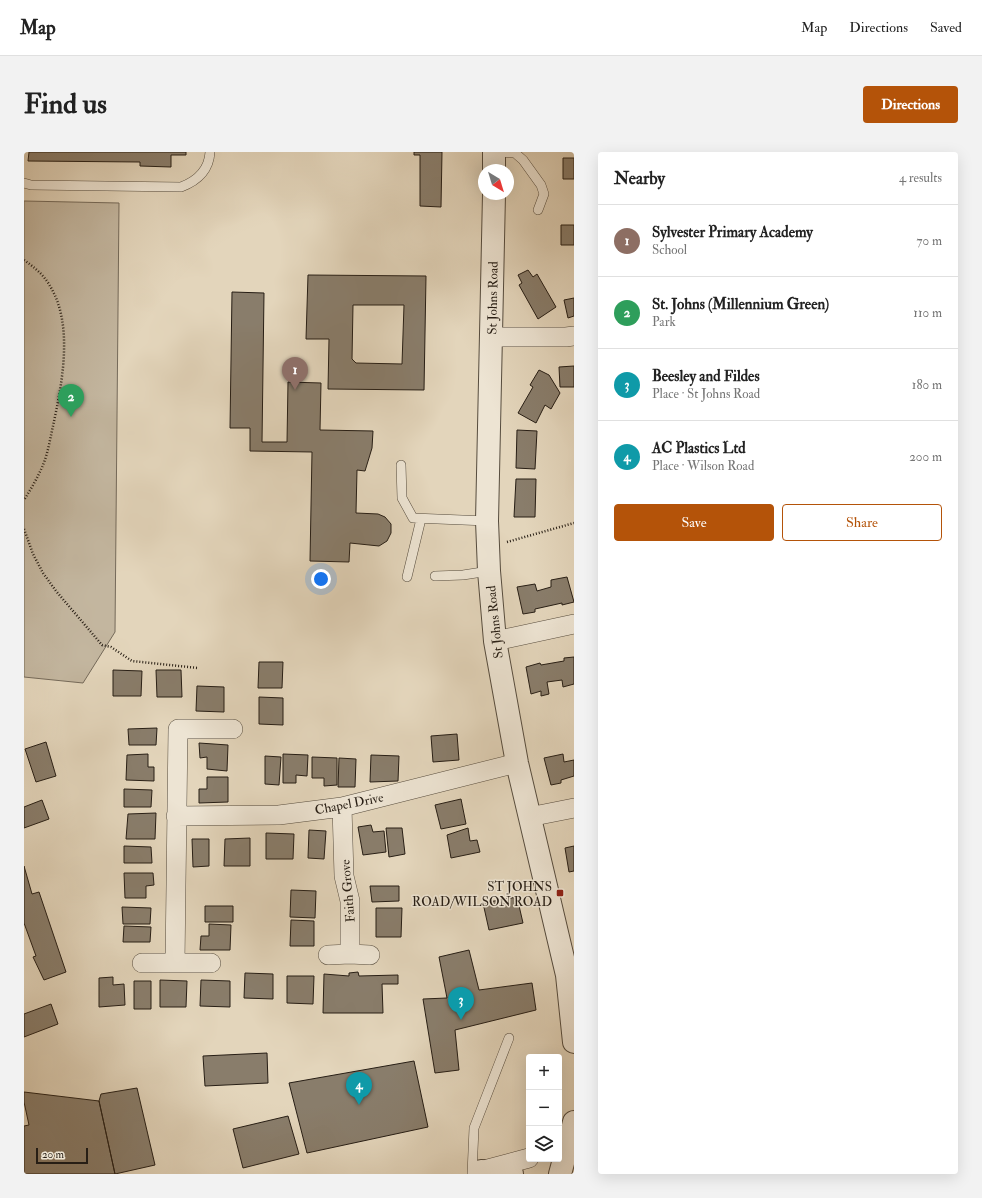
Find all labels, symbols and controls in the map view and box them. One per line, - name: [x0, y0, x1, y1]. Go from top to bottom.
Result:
- text: Map: [20, 16, 56, 40]
- text: Map: [801, 19, 827, 36]
- text: Directions: [849, 19, 908, 36]
- text: Saved: [930, 19, 962, 36]
- button: Directions: [863, 86, 958, 123]
- text: Find us: [24, 87, 107, 122]
- north arrow: [478, 164, 514, 200]
- text: Nearby: [614, 168, 665, 189]
- text: 4 results: [899, 170, 942, 186]
- text: Sylvester Primary Academy: [652, 223, 813, 242]
- text: 1: [625, 233, 629, 249]
- text: 70 m: [917, 233, 942, 249]
- text: School: [652, 242, 687, 258]
- street label: St Johns Road: [484, 261, 502, 335]
- text: St. Johns (Millennium Green): [652, 295, 829, 314]
- text: 2: [624, 305, 630, 321]
- text: 110 m: [913, 305, 942, 321]
- text: Park: [652, 314, 676, 330]
- pin: 1: [282, 357, 308, 390]
- text: Beesley and Fildes: [652, 367, 760, 386]
- text: 3: [625, 377, 630, 393]
- text: 180 m: [912, 377, 942, 393]
- pin: 2: [58, 384, 84, 417]
- text: Place · St Johns Road: [652, 386, 760, 402]
- text: AC Plastics Ltd: [652, 439, 746, 458]
- text: 4: [623, 449, 631, 465]
- text: 200 m: [909, 449, 942, 465]
- text: Place · Wilson Road: [652, 458, 754, 474]
- button: Save: [614, 504, 774, 541]
- button: Share: [782, 504, 942, 541]
- your location: [311, 569, 331, 589]
- street label: St Johns Road: [483, 584, 507, 659]
- street label: Chapel Drive: [314, 789, 386, 819]
- street label: Faith Grove: [337, 858, 359, 923]
- place label: ST JOHNS ROAD/WILSON ROAD: [412, 879, 552, 910]
- marker: ST JOHNS ROAD/WILSON ROAD: [555, 888, 565, 898]
- pin: 3: [448, 987, 474, 1020]
- map controls: [526, 1054, 562, 1162]
- button: +: [526, 1054, 562, 1090]
- pin: 4: [346, 1072, 372, 1105]
- button: −: [526, 1090, 562, 1126]
- button: layers: [526, 1126, 562, 1162]
- scale bar: [36, 1146, 88, 1165]
- text: 20 m: [42, 1148, 64, 1161]

